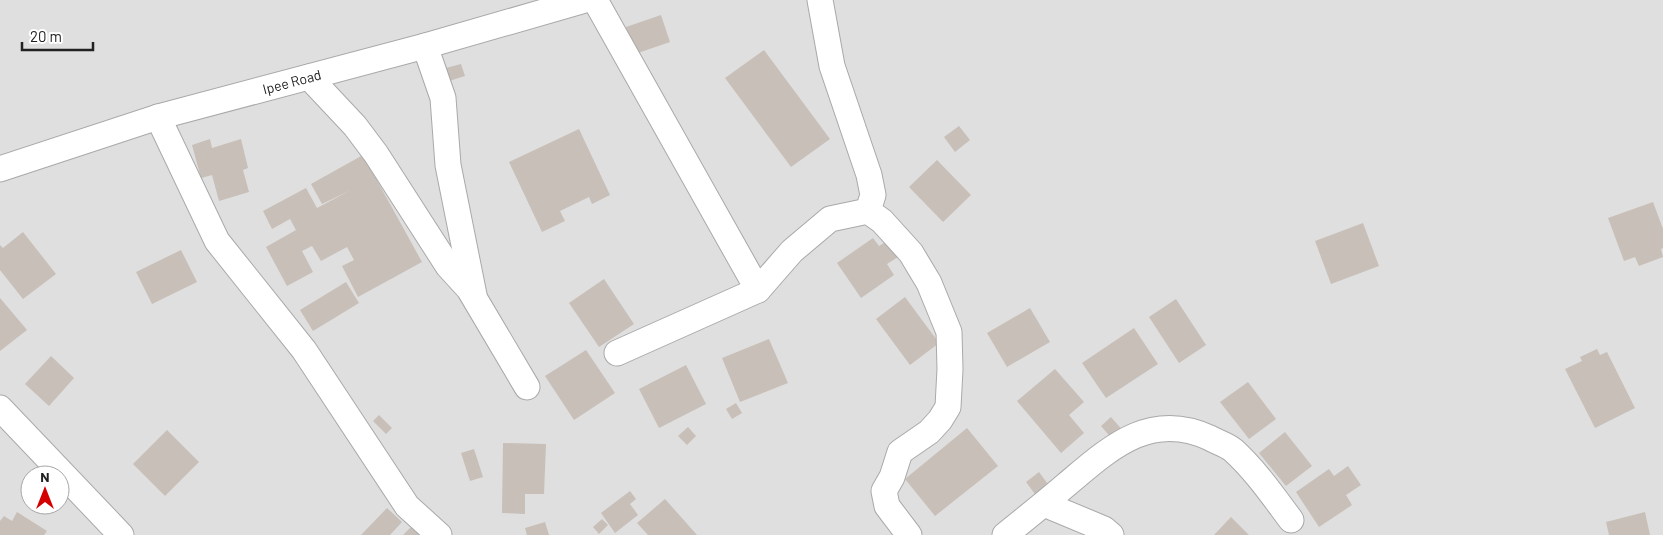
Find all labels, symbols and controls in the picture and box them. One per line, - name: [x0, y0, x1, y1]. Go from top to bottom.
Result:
- scale bar: [22, 20, 94, 52]
- text: 20 m: [30, 27, 62, 45]
- street label: Ipee Road: [261, 66, 323, 97]
- north arrow: [20, 465, 70, 515]
- text: N: [40, 468, 50, 485]

